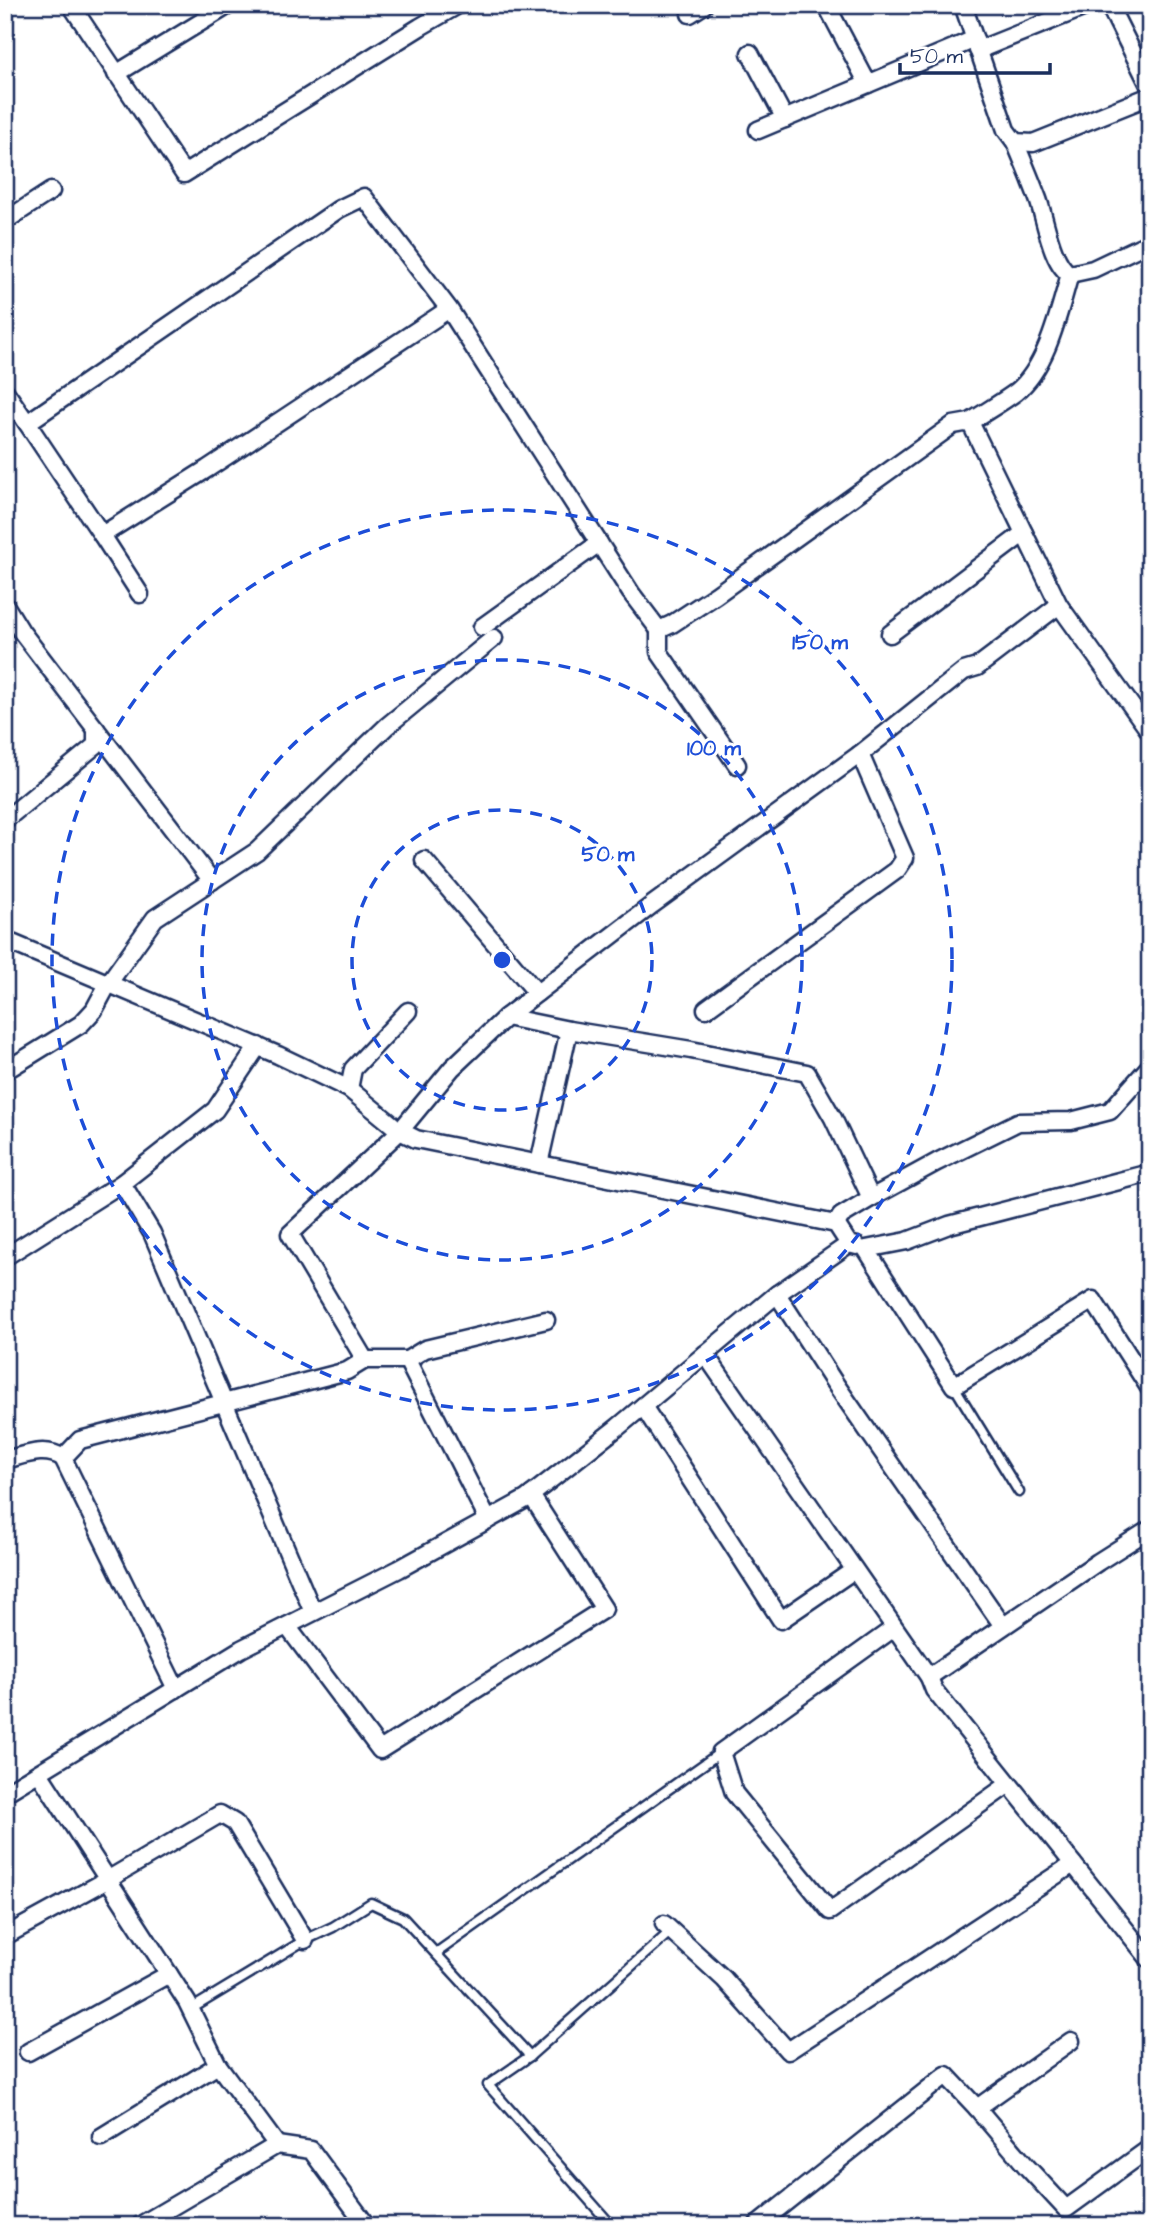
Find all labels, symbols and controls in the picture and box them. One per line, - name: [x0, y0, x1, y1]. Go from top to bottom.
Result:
- scale bar: [900, 32, 1050, 76]
- text: 50 m: [910, 42, 964, 71]
- text: 150 m: [792, 628, 848, 657]
- text: 100 m: [687, 734, 742, 763]
- text: 50 m: [582, 840, 635, 869]
- centre of rings: [490, 948, 514, 972]

